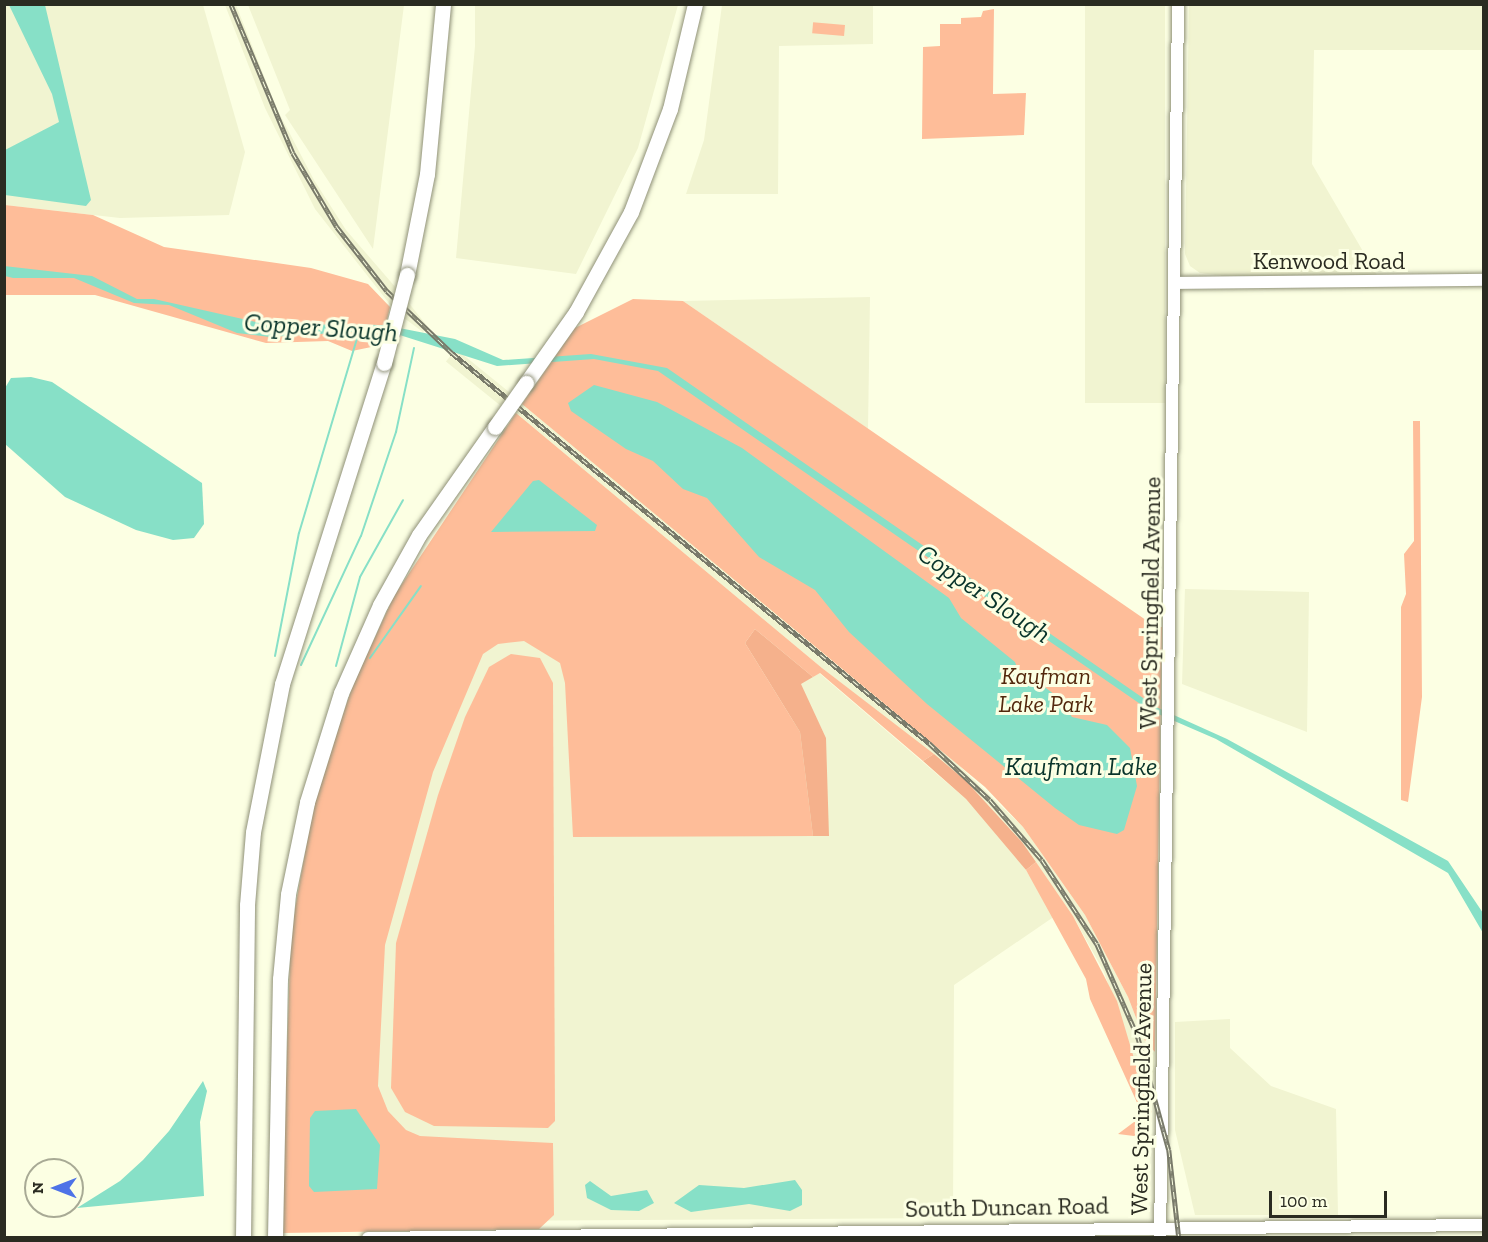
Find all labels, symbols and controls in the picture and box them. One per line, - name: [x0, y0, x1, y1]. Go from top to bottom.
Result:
- street label: Kenwood Road: [1253, 247, 1405, 275]
- water label: Copper Slough: [243, 307, 399, 349]
- street label: West Springfield Avenue: [1133, 476, 1167, 730]
- water label: Copper Slough: [911, 538, 1057, 650]
- park label: Kaufman Lake Park: [998, 662, 1094, 718]
- water label: Kaufman Lake: [1005, 751, 1157, 783]
- street label: West Springfield Avenue: [1124, 962, 1158, 1216]
- north arrow: [24, 1158, 84, 1218]
- scale bar: [1272, 1179, 1390, 1217]
- text: N: [28, 1182, 47, 1194]
- text: 100 m: [1280, 1190, 1327, 1212]
- street label: South Duncan Road: [905, 1191, 1109, 1223]

